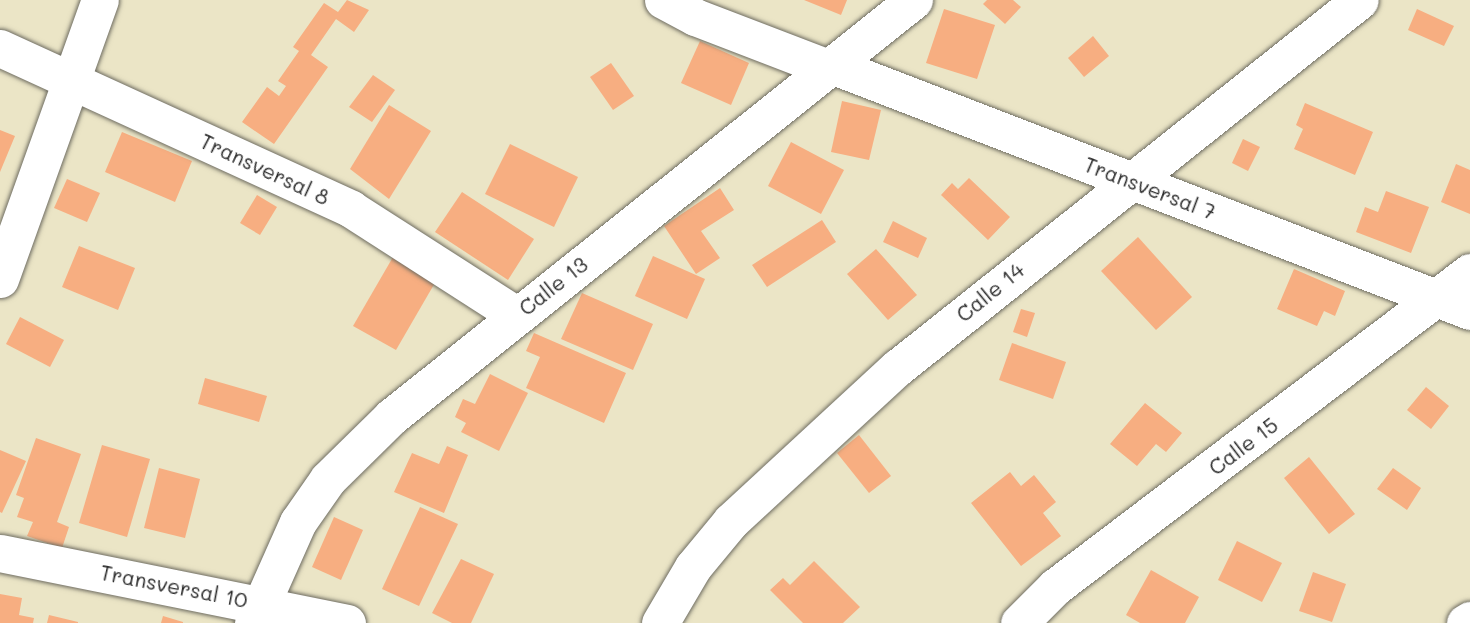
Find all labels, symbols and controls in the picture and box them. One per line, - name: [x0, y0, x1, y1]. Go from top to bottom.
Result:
- street label: Transversal 8: [196, 128, 334, 210]
- street label: Transversal 7: [1081, 151, 1219, 225]
- street label: Calle 13: [514, 251, 592, 321]
- street label: Calle 14: [951, 257, 1029, 327]
- street label: Calle 15: [1203, 412, 1283, 480]
- street label: Transversal 10: [98, 559, 250, 613]

